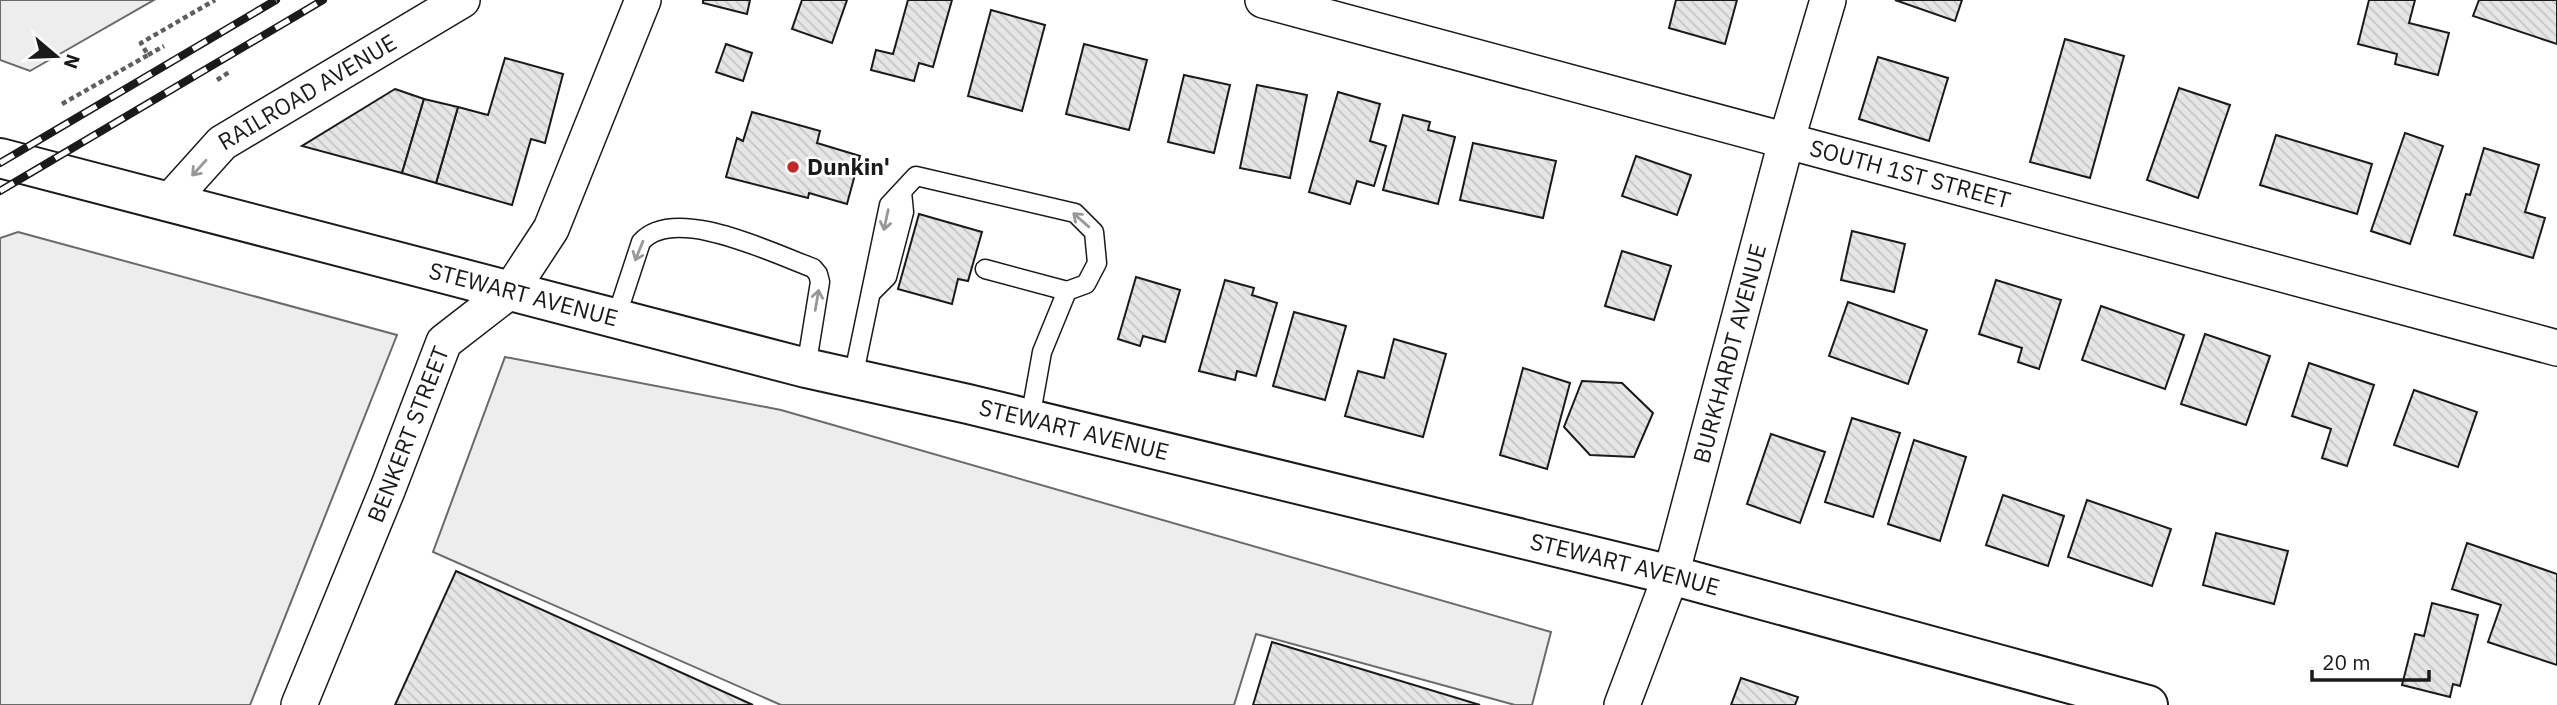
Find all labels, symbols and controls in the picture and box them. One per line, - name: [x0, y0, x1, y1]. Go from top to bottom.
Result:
- north arrow: [21, 21, 91, 91]
- street label: RAILROAD AVENUE: [212, 27, 402, 156]
- text: N: [58, 51, 86, 72]
- street label: SOUTH 1ST STREET: [1807, 132, 2014, 214]
- place label: Dunkin': [807, 151, 890, 181]
- one-way arrow: [191, 159, 208, 176]
- marker: Dunkin': [785, 159, 801, 175]
- one-way arrow: [879, 208, 893, 231]
- one-way arrow: [1072, 212, 1090, 228]
- one-way arrow: [631, 240, 644, 261]
- street label: BURKHARDT AVENUE: [1685, 240, 1772, 466]
- street label: STEWART AVENUE: [426, 254, 621, 332]
- one-way arrow: [811, 290, 824, 312]
- street label: BENKERT STREET: [360, 342, 455, 526]
- street label: STEWART AVENUE: [976, 391, 1172, 466]
- street label: STEWART AVENUE: [1527, 525, 1723, 602]
- scale bar: [2312, 638, 2429, 682]
- text: 20 m: [2322, 648, 2371, 676]

